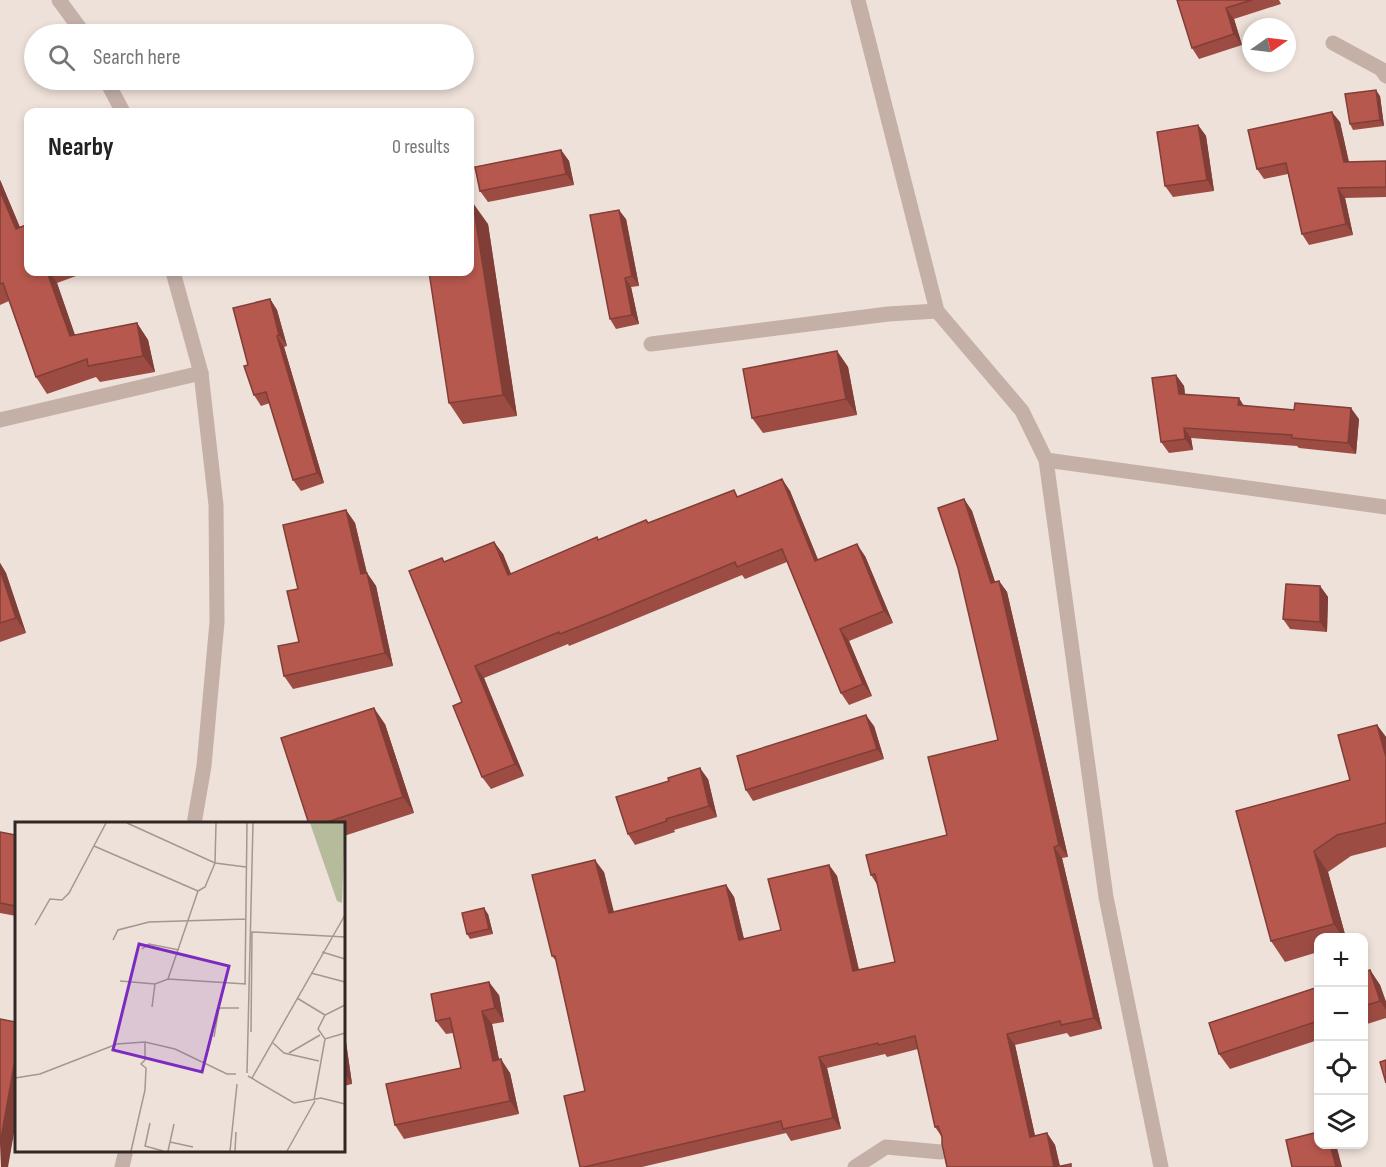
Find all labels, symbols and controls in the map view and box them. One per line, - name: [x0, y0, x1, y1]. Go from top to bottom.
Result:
- north arrow: [1242, 18, 1296, 72]
- search box: [24, 24, 474, 90]
- icon: search: [45, 41, 78, 74]
- text: Search here: [93, 44, 180, 71]
- text: Nearby: [48, 132, 114, 163]
- text: 0 results: [392, 135, 450, 159]
- inset map: [15, 822, 345, 1152]
- map controls: [1314, 933, 1368, 1149]
- button: +: [1314, 933, 1368, 987]
- button: −: [1314, 987, 1368, 1041]
- button: locate: [1314, 1041, 1368, 1095]
- button: layers: [1314, 1095, 1368, 1149]

